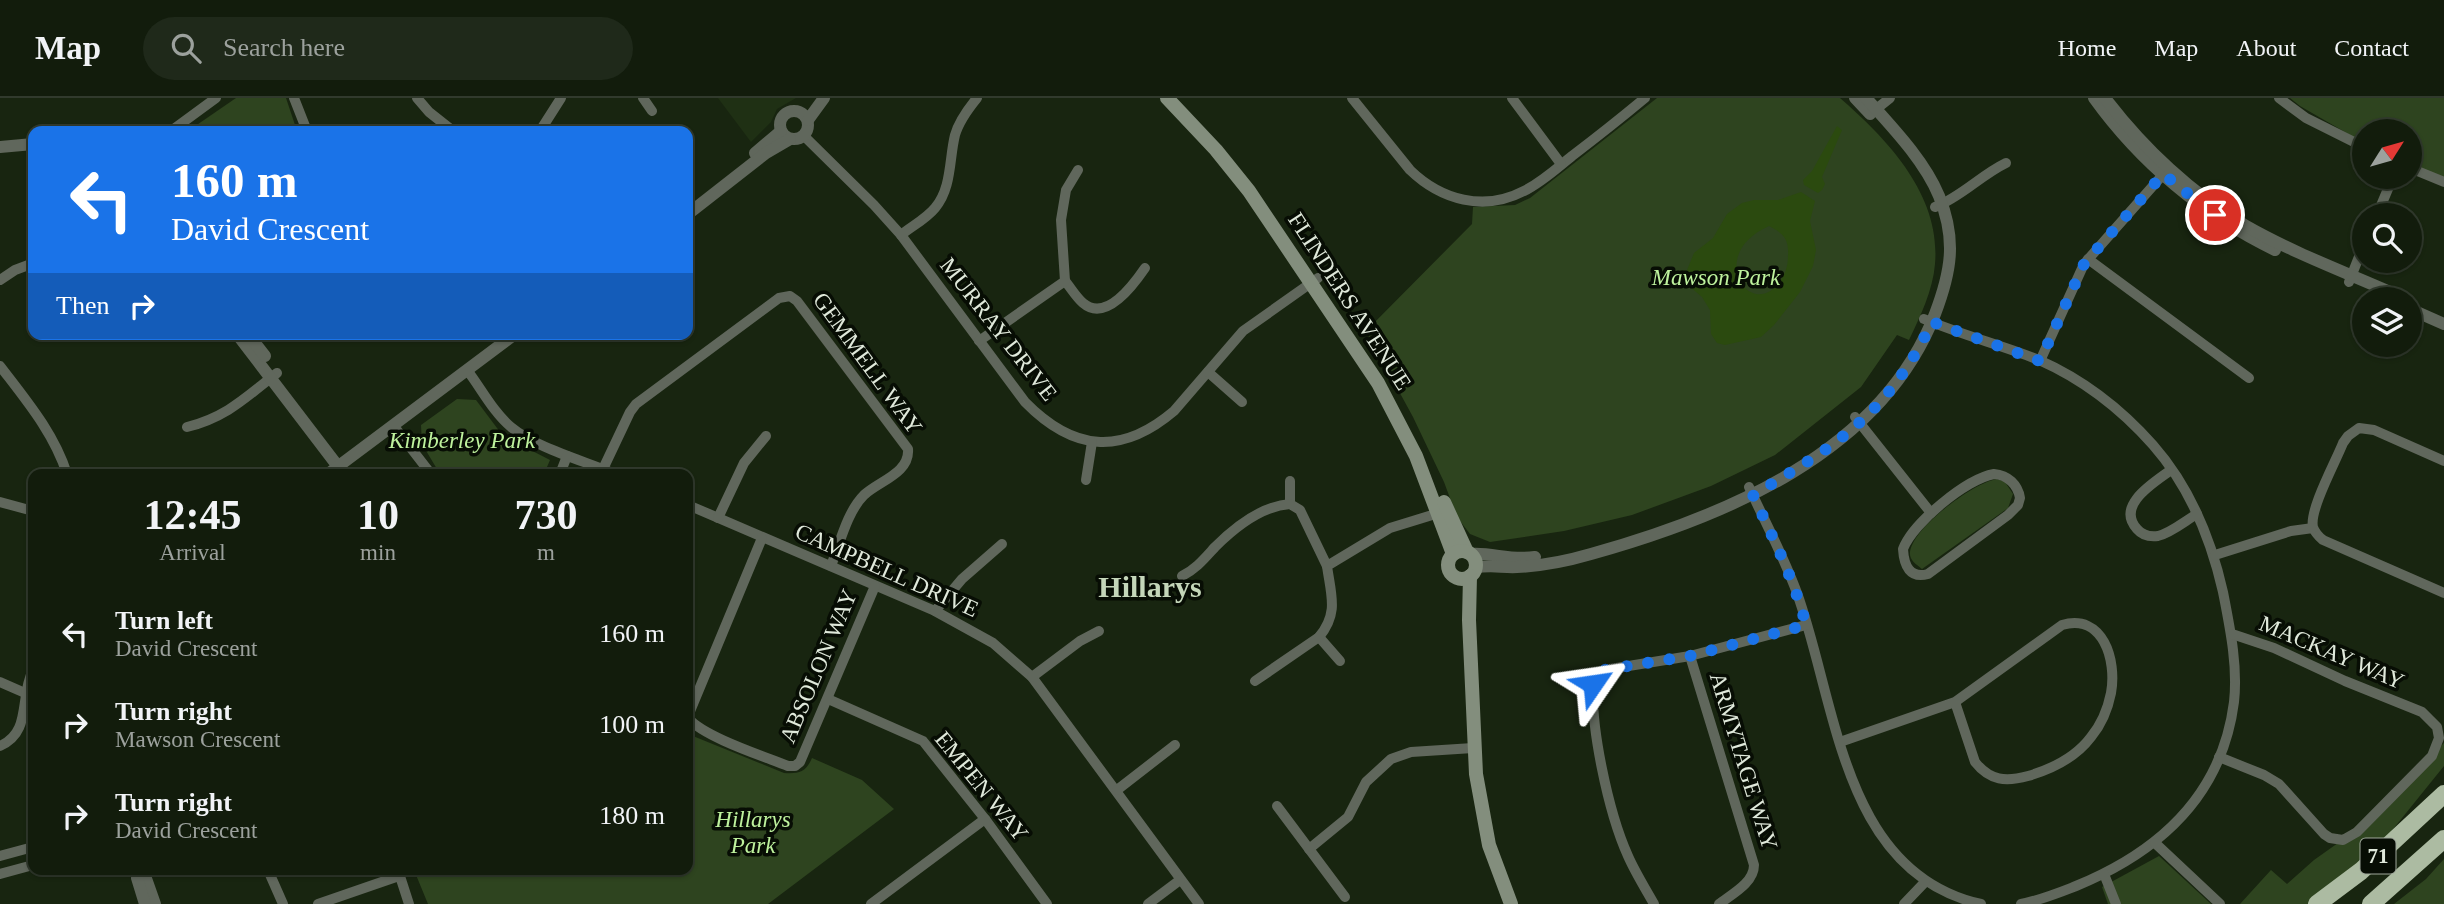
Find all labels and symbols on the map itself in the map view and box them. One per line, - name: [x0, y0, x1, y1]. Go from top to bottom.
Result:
- north arrow: [2352, 119, 2422, 189]
- pin: [2185, 185, 2245, 245]
- street label: FLINDERS AVENUE: [1283, 208, 1416, 394]
- street label: MURRAY DRIVE: [935, 253, 1062, 406]
- park label: Mawson Park: [1651, 265, 1781, 290]
- street label: GEMMELL WAY: [808, 288, 927, 439]
- park label: Kimberley Park: [388, 428, 536, 453]
- street label: CAMPBELL DRIVE: [791, 519, 982, 622]
- district label: Hillarys: [1098, 570, 1202, 603]
- street label: ABSOLON WAY: [775, 585, 862, 747]
- street label: MACKAY WAY: [2256, 611, 2408, 694]
- position arrow: [1556, 647, 1630, 721]
- street label: ARMYTAGE WAY: [1705, 669, 1783, 853]
- street label: EMPEN WAY: [930, 727, 1034, 846]
- park label: Hillarys Park: [714, 807, 791, 858]
- road number: 71: [2360, 838, 2396, 874]

